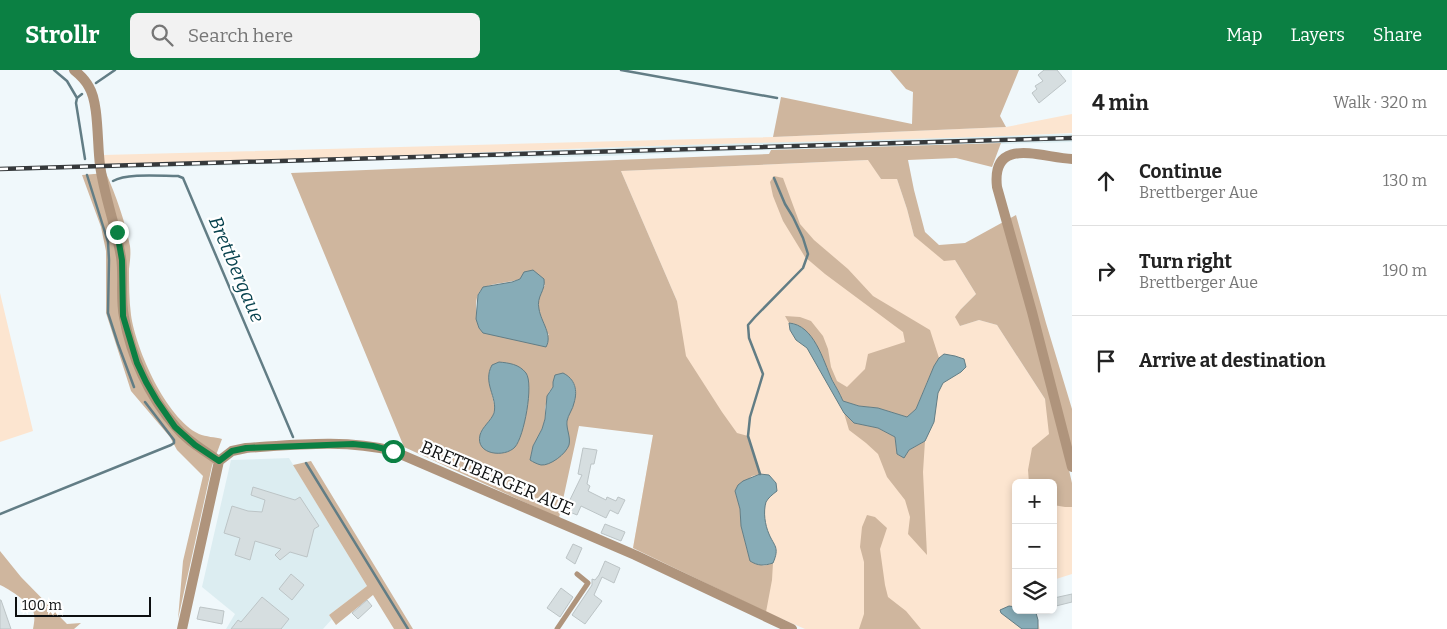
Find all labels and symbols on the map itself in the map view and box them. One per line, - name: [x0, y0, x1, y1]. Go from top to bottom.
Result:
- water label: Brettbergaue: [204, 213, 269, 326]
- route end: [106, 221, 129, 244]
- street label: BRETTBERGER AUE: [417, 436, 577, 520]
- route start: [382, 440, 405, 463]
- scale bar: [15, 594, 151, 617]

